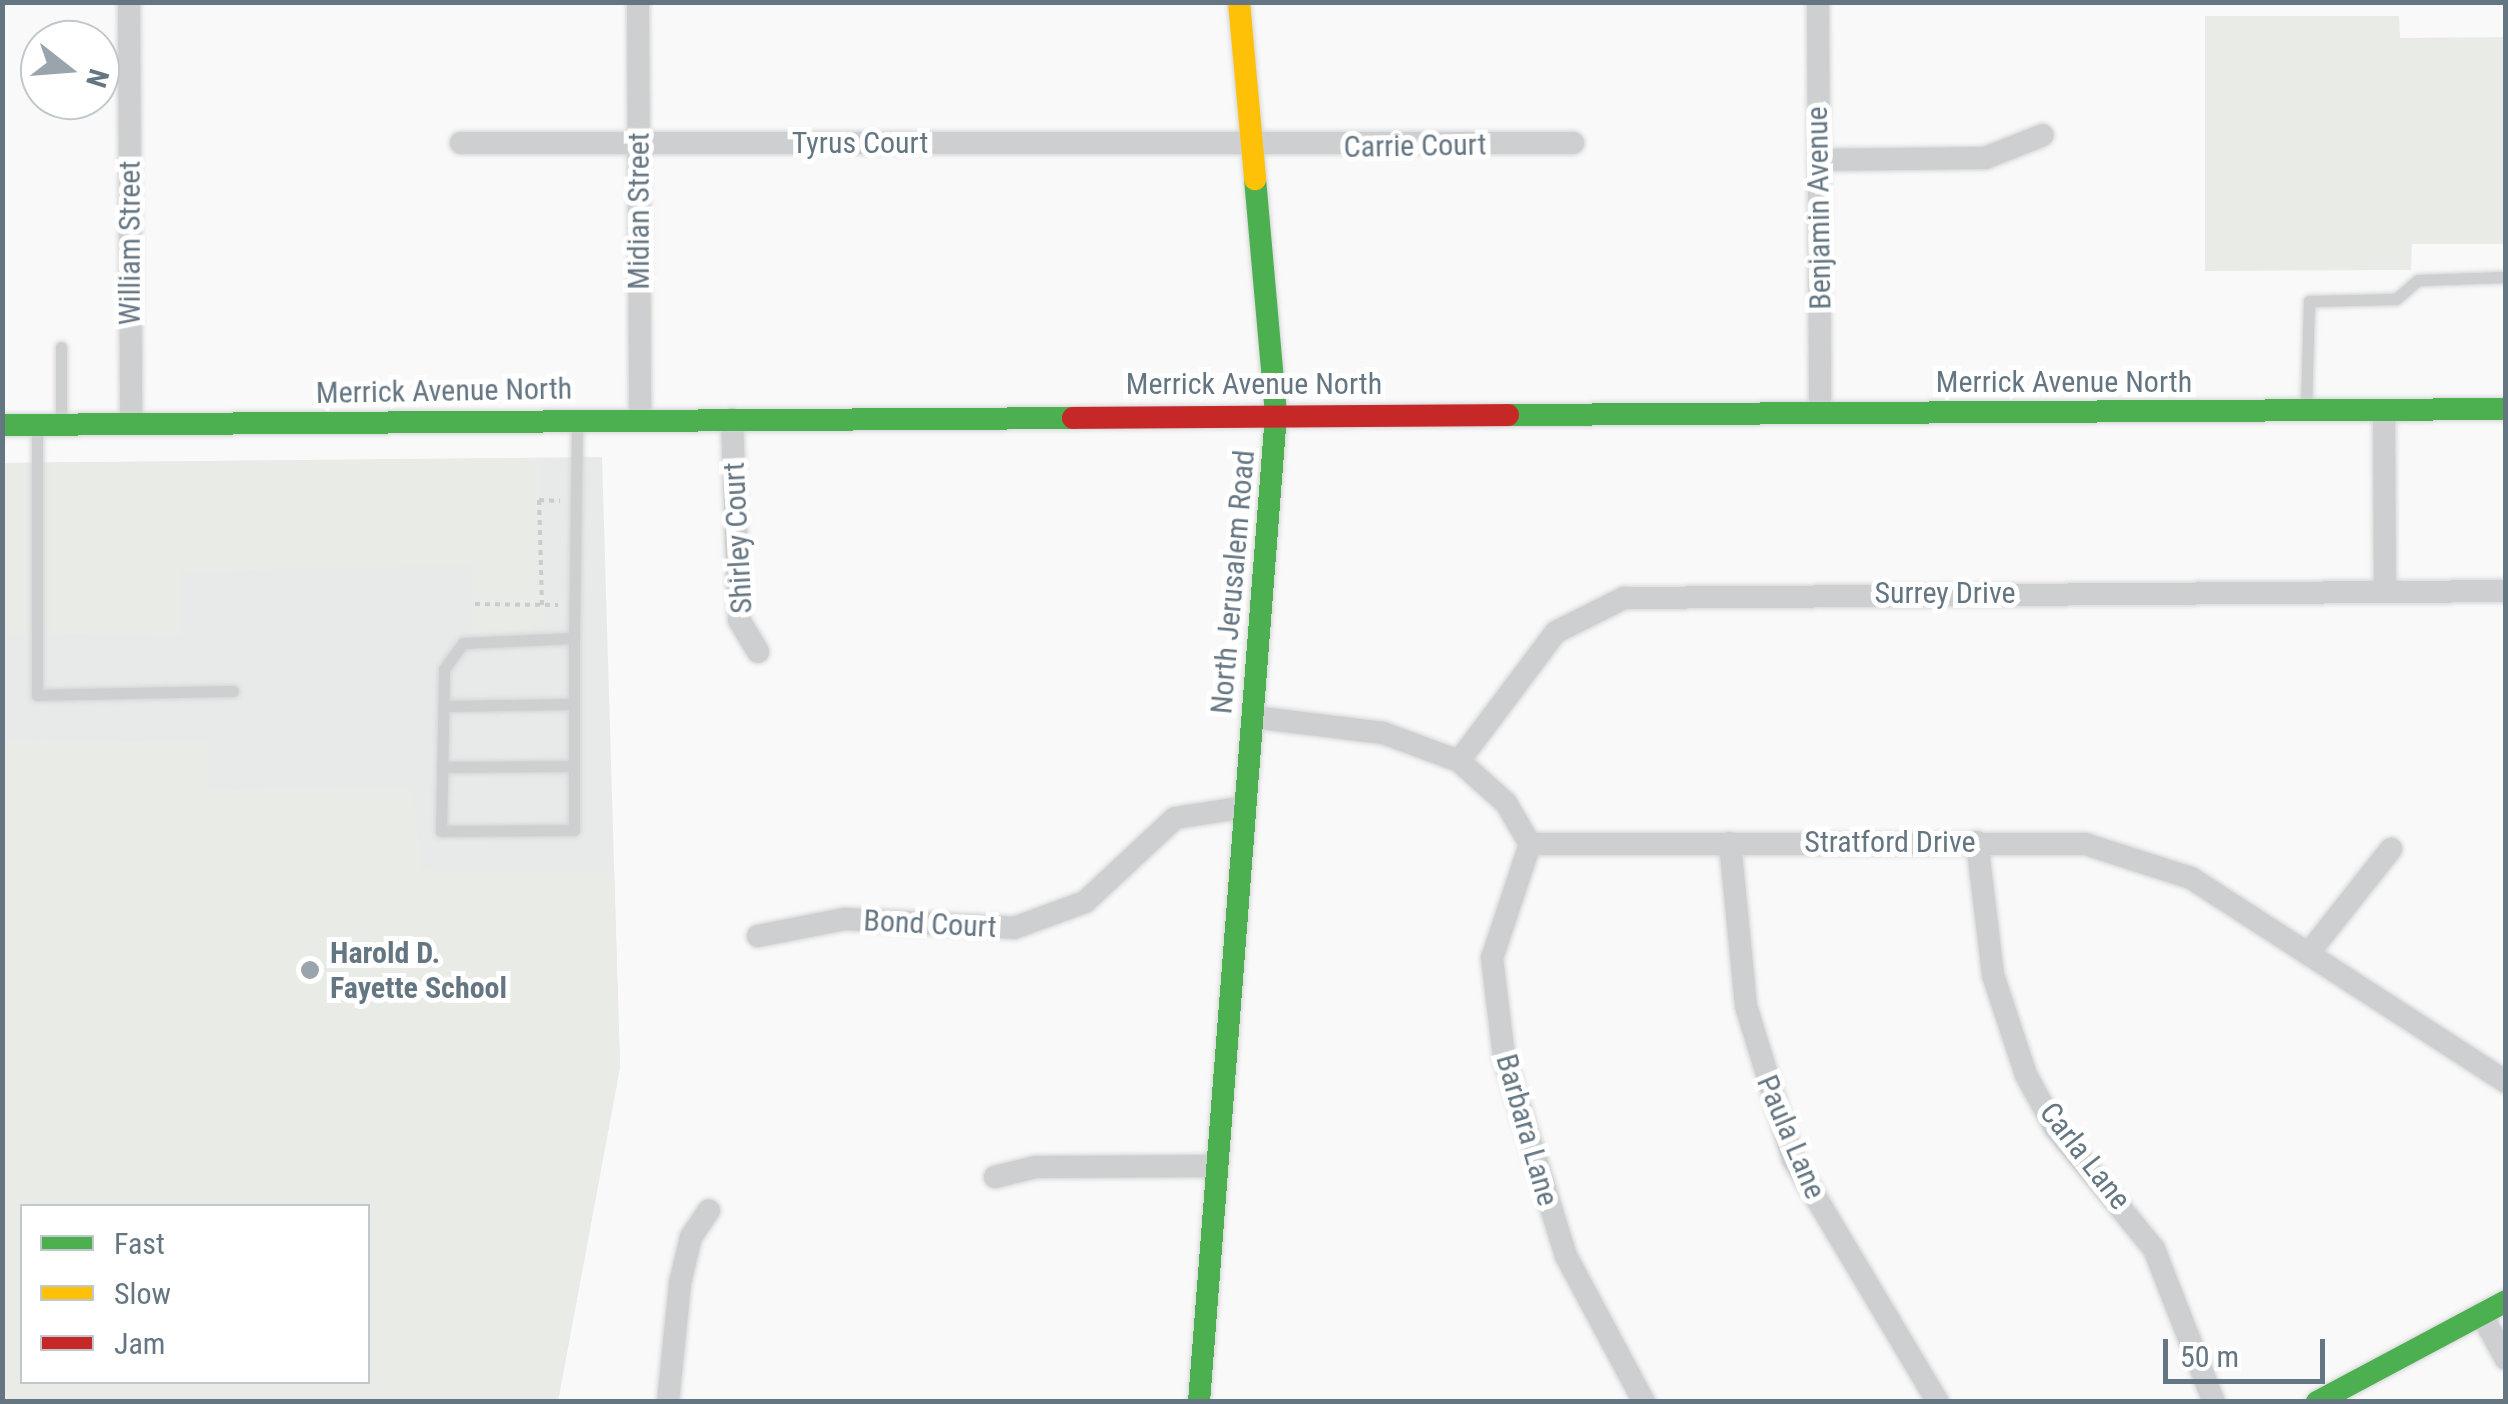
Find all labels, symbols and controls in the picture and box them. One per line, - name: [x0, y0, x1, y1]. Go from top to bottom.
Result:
- north arrow: [20, 20, 120, 120]
- text: N: [79, 65, 116, 91]
- street label: Benjamin Avenue: [1799, 106, 1839, 310]
- street label: Tyrus Court: [792, 125, 928, 161]
- street label: Carrie Court: [1343, 127, 1487, 165]
- street label: Midian Street: [621, 132, 657, 290]
- street label: William Street: [112, 161, 148, 325]
- street label: Merrick Avenue North: [1936, 364, 2192, 400]
- street label: Merrick Avenue North: [1126, 366, 1382, 402]
- street label: Merrick Avenue North: [316, 371, 572, 411]
- street label: North Jerusalem Road: [1204, 449, 1262, 715]
- street label: Shirley Court: [716, 461, 760, 615]
- street label: Surrey Drive: [1874, 575, 2016, 611]
- street label: Stratford Drive: [1804, 824, 1976, 860]
- street label: Bond Court: [863, 903, 997, 945]
- place label: Harold D. Fayette School: [330, 935, 507, 1006]
- marker: Harold D. Fayette School: [299, 959, 321, 981]
- street label: Barbara Lane: [1488, 1050, 1566, 1210]
- street label: Paula Lane: [1749, 1070, 1833, 1204]
- street label: Carla Lane: [2032, 1095, 2138, 1217]
- legend: [20, 1204, 370, 1384]
- text: Fast: [114, 1226, 165, 1261]
- text: Slow: [114, 1276, 171, 1311]
- scale bar: [2168, 1319, 2330, 1381]
- text: Jam: [114, 1326, 165, 1361]
- text: 50 m: [2180, 1339, 2239, 1374]

